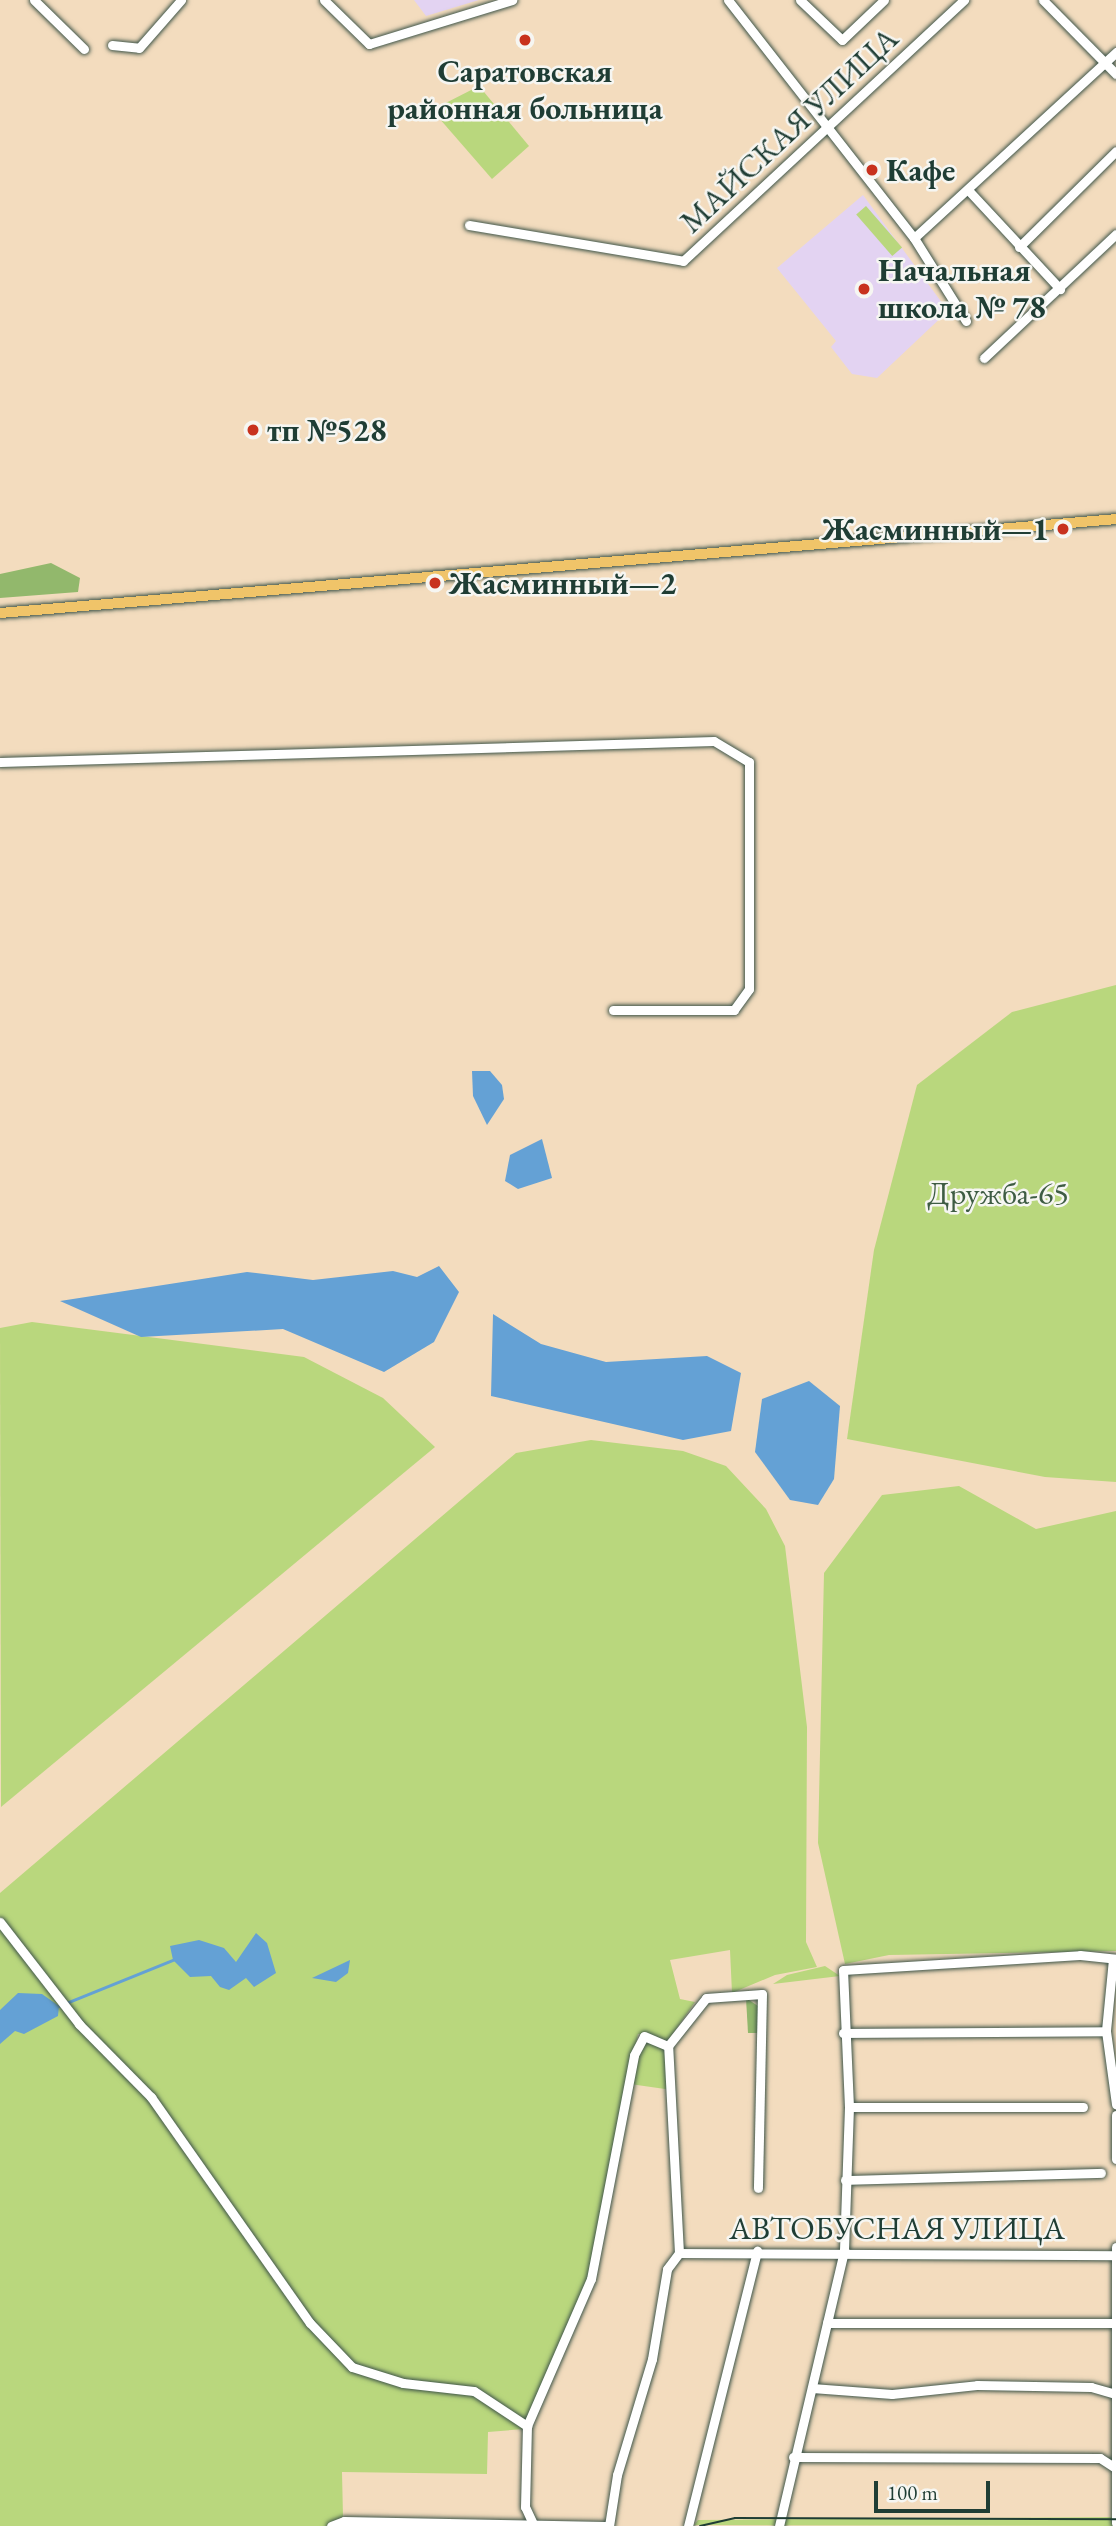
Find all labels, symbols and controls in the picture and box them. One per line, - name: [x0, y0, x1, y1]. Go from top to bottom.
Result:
- street label: МАЙСКАЯ УЛИЦА: [672, 19, 906, 241]
- marker: Саратовская районная больница: [515, 30, 535, 50]
- place label: Саратовская районная больница: [387, 53, 663, 128]
- place label: Кафе: [886, 151, 955, 189]
- marker: Кафе: [864, 162, 880, 178]
- place label: Начальная школа № 78: [878, 252, 1046, 327]
- marker: Начальная школа № 78: [856, 281, 872, 297]
- place label: тп №528: [267, 411, 387, 449]
- marker: тп №528: [245, 422, 261, 438]
- place label: Жасминный—1: [822, 510, 1049, 548]
- marker: Жасминный—1: [1055, 521, 1071, 537]
- place label: Жасминный—2: [449, 564, 676, 602]
- marker: Жасминный—2: [427, 575, 443, 591]
- park label: Дружба-65: [927, 1174, 1069, 1212]
- street label: АВТОБУСНАЯ УЛИЦА: [729, 2209, 1065, 2247]
- scale bar: [878, 2466, 993, 2510]
- text: 100 m: [887, 2479, 938, 2506]

